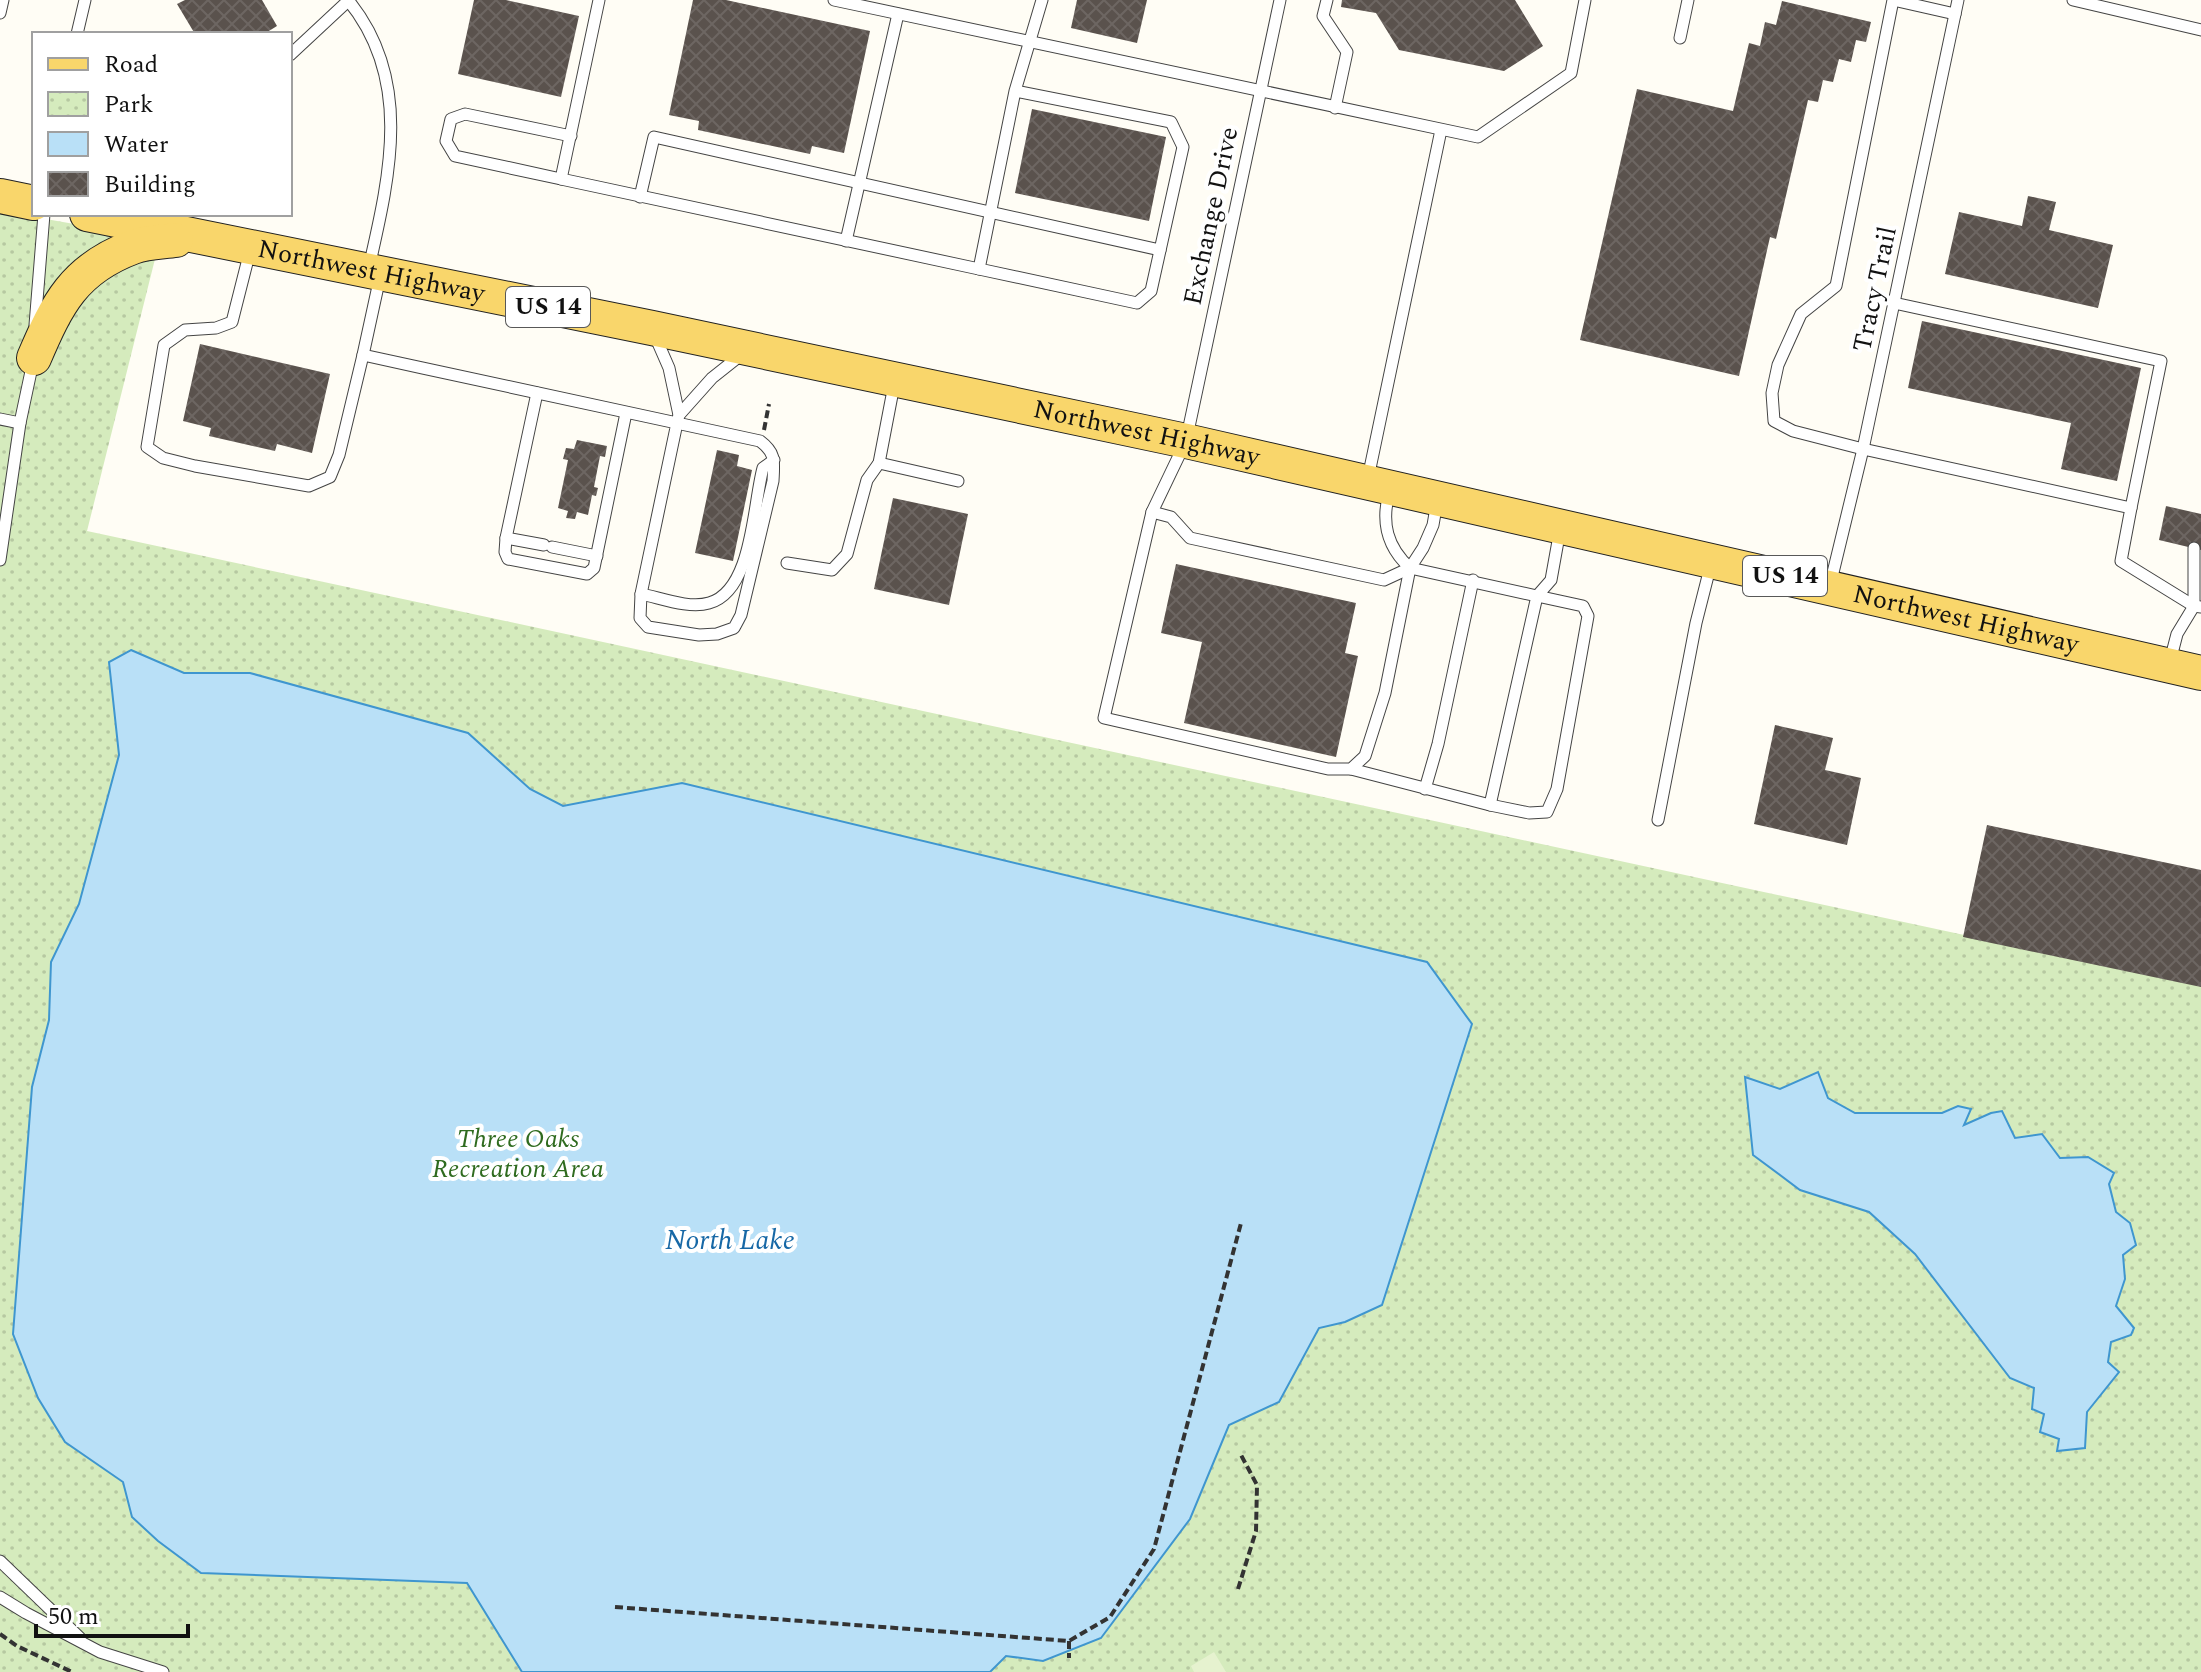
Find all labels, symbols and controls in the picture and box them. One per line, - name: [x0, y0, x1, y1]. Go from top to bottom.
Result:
- legend: [32, 32, 292, 216]
- text: Road: [104, 47, 158, 83]
- text: Park: [104, 87, 154, 123]
- street label: Exchange Drive: [1173, 123, 1249, 309]
- text: Water: [104, 127, 168, 163]
- text: Building: [104, 167, 196, 203]
- street label: Tracy Trail: [1842, 223, 1908, 355]
- street label: Northwest Highway: [254, 229, 490, 314]
- road number: US 14: [506, 287, 590, 327]
- street label: Northwest Highway: [1030, 389, 1265, 478]
- road number: US 14: [1743, 556, 1827, 596]
- street label: Northwest Highway: [1849, 574, 2084, 665]
- park label: Three Oaks Recreation Area: [432, 1119, 604, 1189]
- water label: North Lake: [665, 1219, 795, 1262]
- scale bar: [36, 1588, 188, 1638]
- text: 50 m: [48, 1599, 99, 1635]

